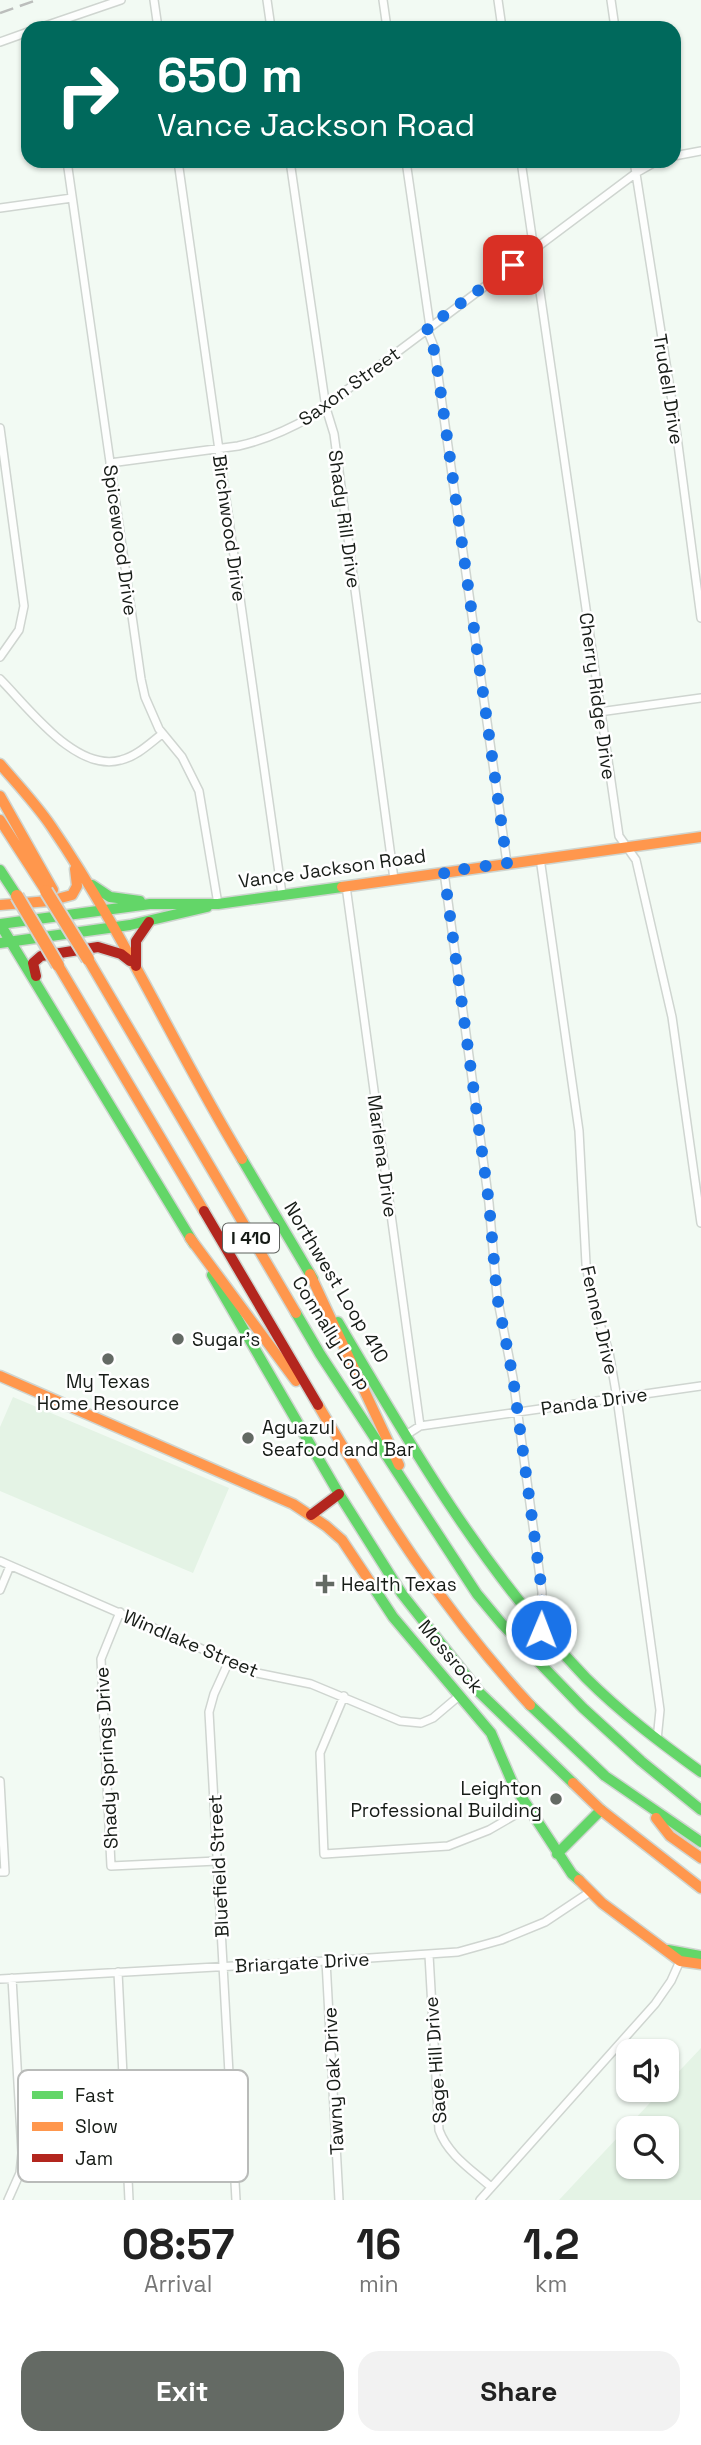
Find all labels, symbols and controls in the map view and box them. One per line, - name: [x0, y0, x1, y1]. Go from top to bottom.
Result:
- text: 650 m: [157, 44, 303, 106]
- icon: right: [42, 49, 133, 140]
- text: Vance Jackson Road: [157, 105, 475, 145]
- pin: [483, 235, 543, 295]
- icon: arrive: [494, 246, 532, 284]
- street label: Trudell Drive: [647, 332, 690, 446]
- street label: Saxon Street: [294, 341, 405, 432]
- street label: Shady Rill Drive: [322, 448, 367, 590]
- street label: Birchwood Drive: [207, 453, 252, 603]
- street label: Spicewood Drive: [98, 463, 143, 617]
- street label: Cherry Ridge Drive: [573, 611, 622, 781]
- street label: Vance Jackson Road: [237, 843, 427, 894]
- street label: Marlena Drive: [362, 1093, 403, 1219]
- street label: Northwest Loop 410: [278, 1197, 395, 1368]
- road number: I 410: [223, 1224, 279, 1252]
- street label: Fennel Drive: [575, 1263, 624, 1377]
- street label: Connally Loop: [287, 1272, 377, 1395]
- place label: Sugar's: [192, 1327, 260, 1352]
- marker: Sugar's: [170, 1331, 186, 1347]
- marker: My Texas Home Resource: [100, 1351, 116, 1367]
- place label: My Texas Home Resource: [37, 1369, 179, 1416]
- street label: Panda Drive: [539, 1382, 649, 1421]
- place label: Aguazul Seafood and Bar: [262, 1415, 414, 1462]
- marker: Aguazul Seafood and Bar: [240, 1430, 256, 1446]
- place label: Health Texas: [341, 1572, 457, 1597]
- marker: Health Texas: [315, 1574, 335, 1594]
- position arrow: [504, 1593, 578, 1667]
- street label: Windlake Street: [119, 1604, 262, 1683]
- street label: Mossrock: [413, 1614, 489, 1698]
- street label: Shady Springs Drive: [89, 1666, 124, 1850]
- place label: Leighton Professional Building: [350, 1776, 542, 1823]
- marker: Leighton Professional Building: [548, 1791, 564, 1807]
- street label: Bluefield Street: [202, 1794, 235, 1938]
- street label: Briargate Drive: [234, 1946, 370, 1979]
- street label: Sage Hill Drive: [419, 1996, 452, 2124]
- street label: Tawny Oak Drive: [317, 2007, 350, 2155]
- map controls: [616, 2039, 679, 2179]
- button: sound: [616, 2039, 679, 2102]
- legend: [18, 2070, 248, 2182]
- text: Fast: [75, 2083, 115, 2108]
- text: Slow: [75, 2114, 118, 2139]
- button: search: [616, 2116, 679, 2179]
- text: Jam: [75, 2146, 113, 2171]
- text: 08:57: [122, 2218, 235, 2271]
- text: 16: [356, 2218, 401, 2271]
- text: 1.2: [523, 2218, 579, 2271]
- text: Arrival: [144, 2269, 212, 2299]
- text: min: [359, 2269, 398, 2299]
- text: km: [535, 2269, 567, 2299]
- button: Exit: [21, 2351, 344, 2431]
- button: Share: [358, 2351, 680, 2431]

